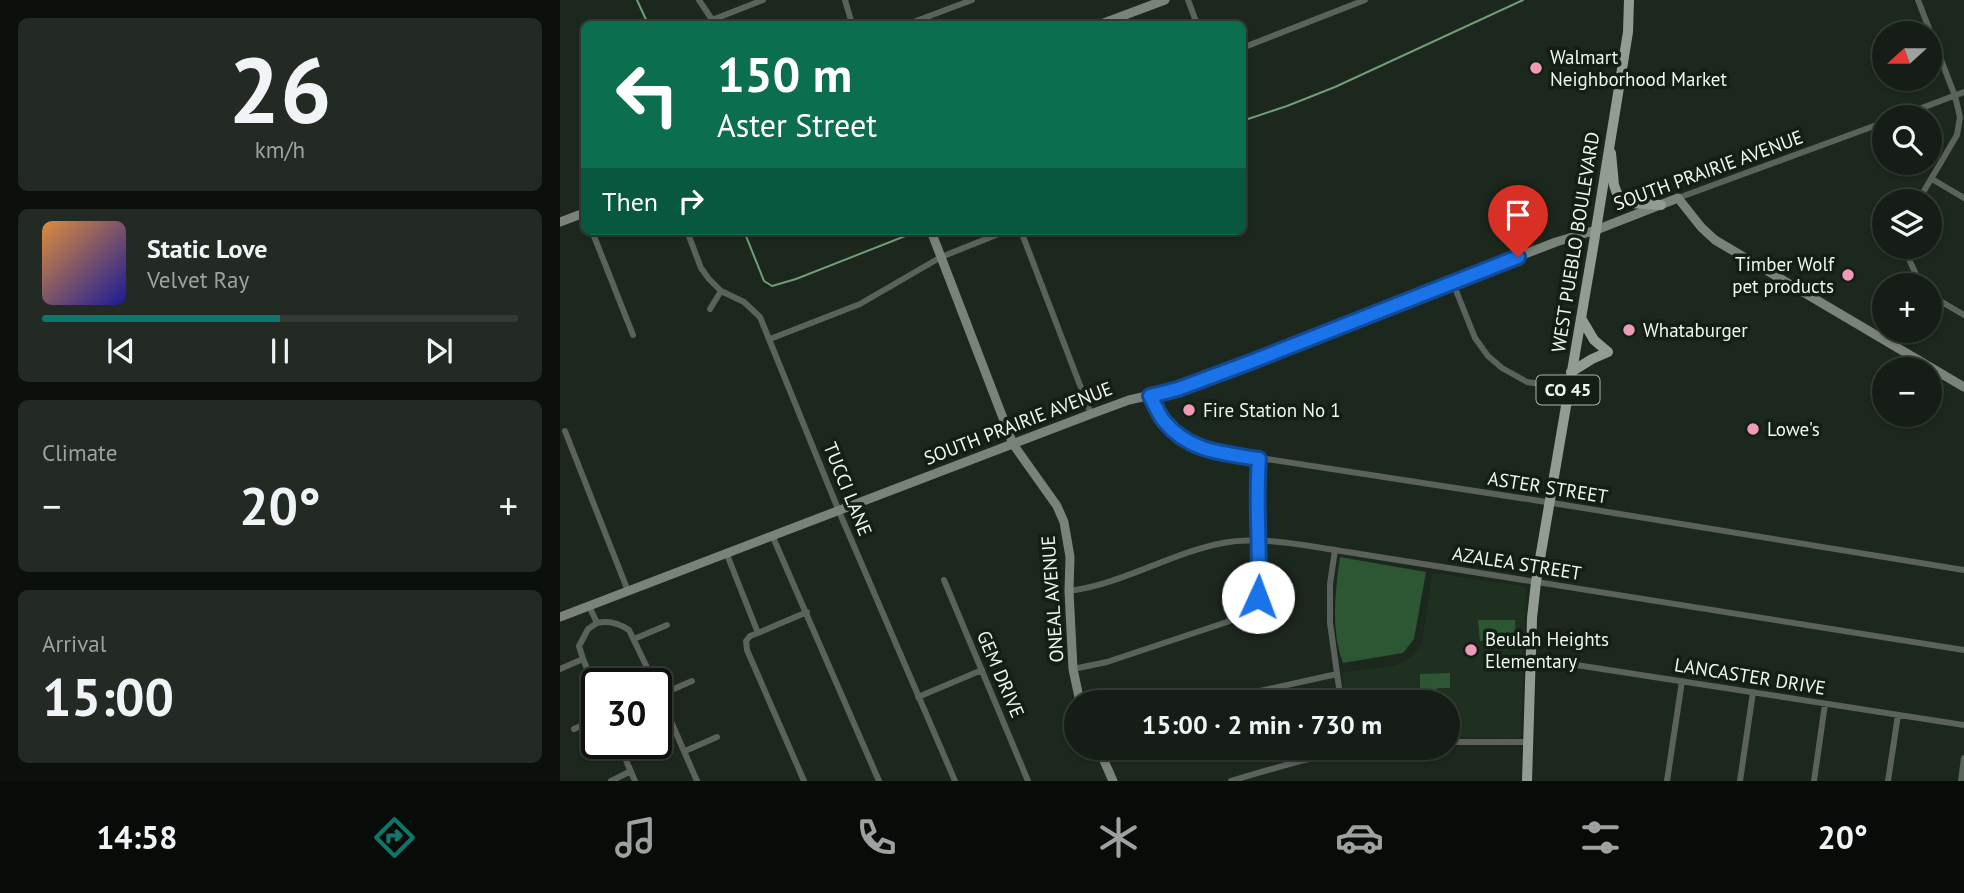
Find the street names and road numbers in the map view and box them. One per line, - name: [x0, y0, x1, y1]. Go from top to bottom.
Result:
- street label: SOUTH PRAIRIE AVENUE: [1610, 125, 1806, 215]
- street label: WEST PUEBLO BOULEVARD: [1546, 130, 1604, 354]
- street label: SOUTH PRAIRIE AVENUE: [920, 376, 1116, 470]
- road number: CO 45: [1536, 376, 1600, 404]
- street label: TUCCI LANE: [818, 439, 878, 539]
- street label: ASTER STREET: [1486, 466, 1610, 508]
- street label: ONEAL AVENUE: [1036, 535, 1068, 663]
- street label: AZALEA STREET: [1451, 541, 1584, 585]
- street label: GEM DRIVE: [972, 627, 1030, 721]
- street label: LANCASTER DRIVE: [1673, 652, 1827, 700]

